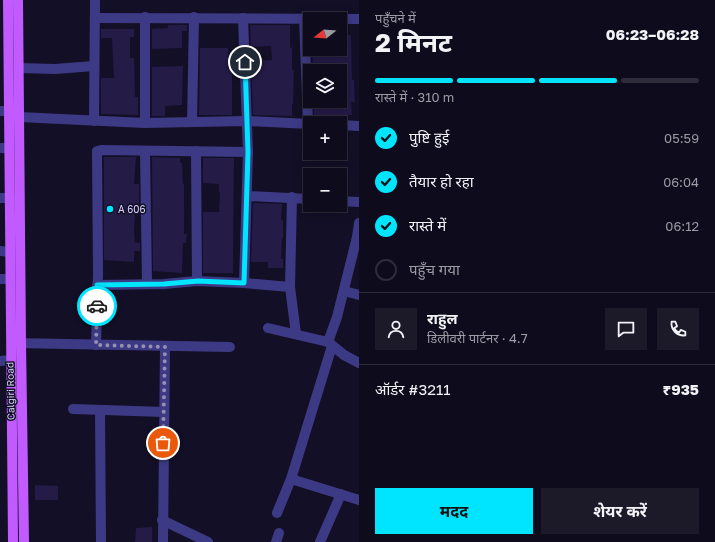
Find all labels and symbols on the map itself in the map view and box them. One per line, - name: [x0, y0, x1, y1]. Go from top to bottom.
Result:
- north arrow: [303, 12, 347, 56]
- pin: [228, 45, 262, 79]
- place label: A 606: [118, 203, 146, 215]
- marker: A 606: [105, 204, 115, 214]
- courier: [77, 286, 117, 326]
- street label: Calgiri Road: [3, 362, 17, 420]
- pin: [146, 426, 180, 460]

